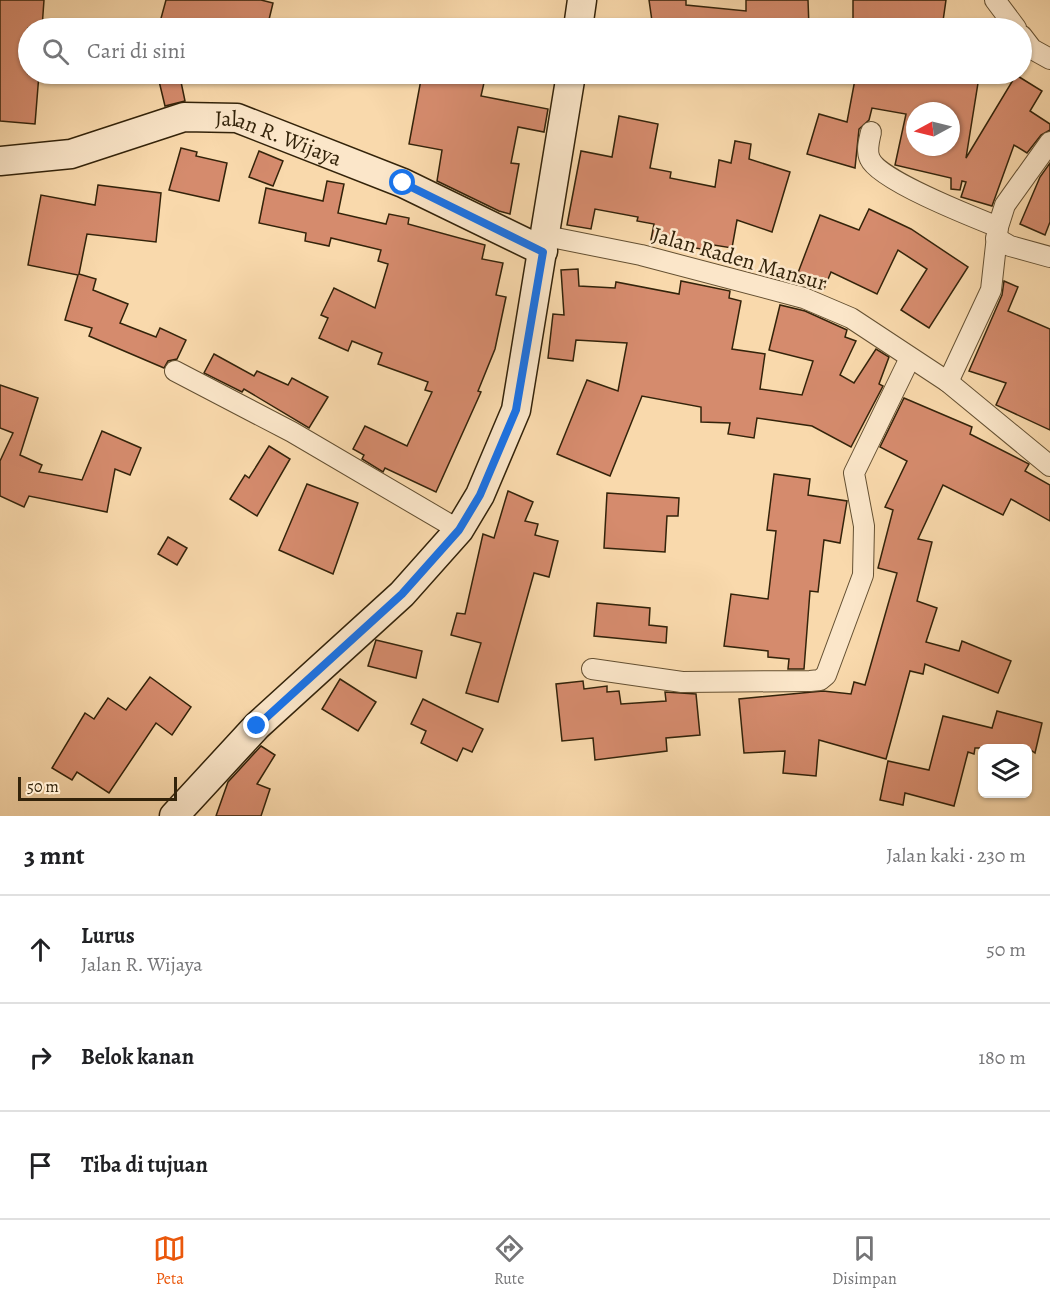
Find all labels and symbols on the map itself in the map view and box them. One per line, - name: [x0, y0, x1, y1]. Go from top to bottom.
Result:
- north arrow: [906, 102, 960, 156]
- street label: Jalan R. Wijaya: [214, 104, 347, 174]
- route start: [389, 169, 415, 195]
- street label: Jalan Raden Mansur: [649, 220, 830, 298]
- route end: [243, 712, 269, 738]
- scale bar: [18, 774, 177, 802]

